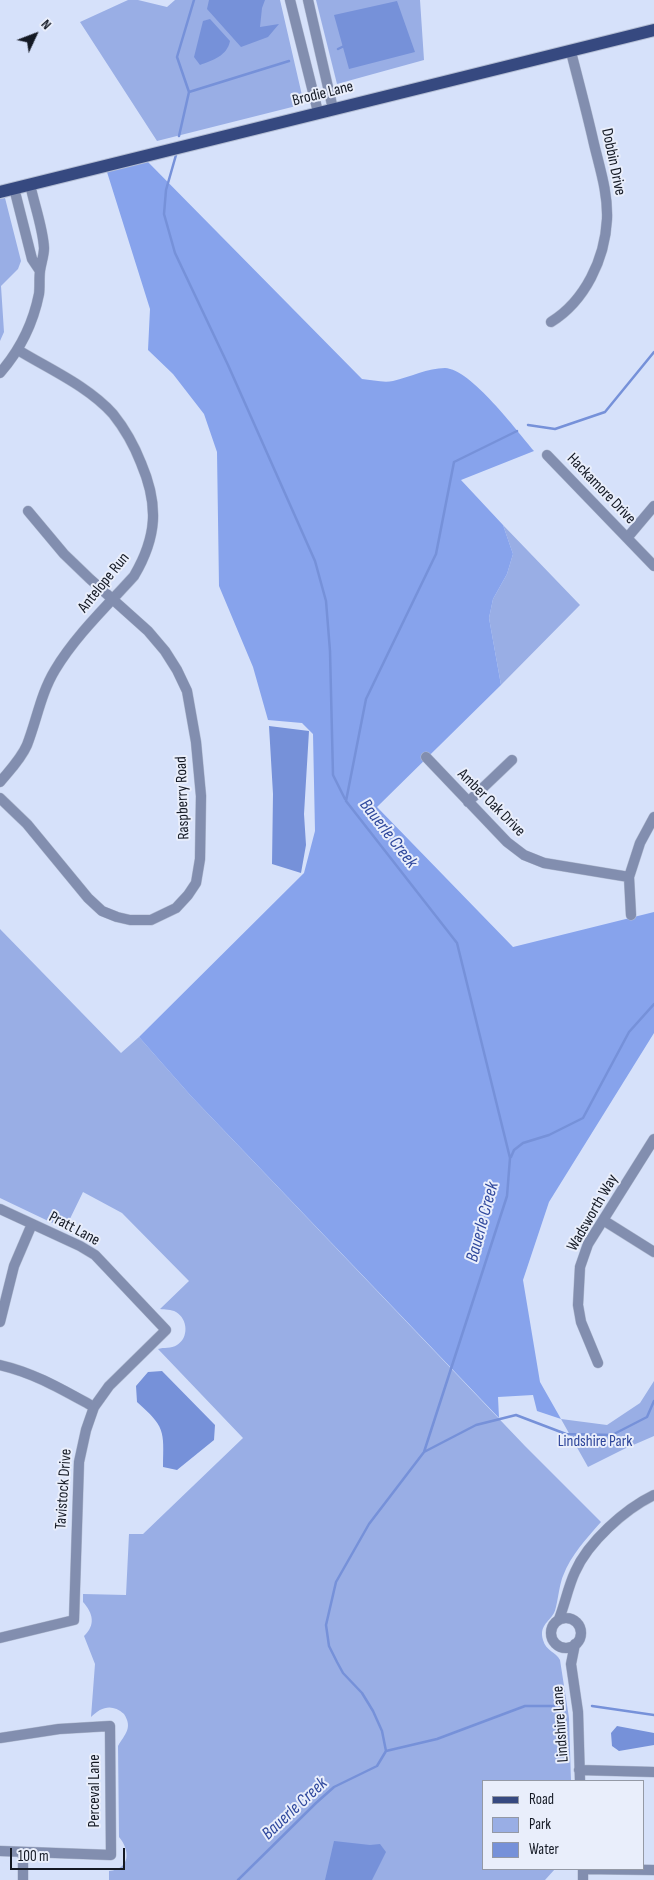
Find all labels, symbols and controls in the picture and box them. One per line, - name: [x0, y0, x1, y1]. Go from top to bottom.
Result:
- north arrow: [10, 10, 60, 60]
- text: N: [38, 16, 55, 33]
- street label: Brodie Lane: [291, 77, 355, 111]
- street label: Dobbin Drive: [597, 127, 629, 197]
- street label: Hackamore Drive: [562, 450, 640, 528]
- street label: Antelope Run: [74, 549, 134, 617]
- street label: Raspberry Road: [172, 756, 194, 840]
- street label: Amber Oak Drive: [453, 765, 529, 841]
- water label: Bauerle Creek: [354, 795, 422, 873]
- street label: Wadsworth Way: [563, 1171, 623, 1255]
- water label: Bauerle Creek: [462, 1180, 504, 1264]
- street label: Pratt Lane: [45, 1208, 103, 1250]
- park label: Lindshire Park: [558, 1432, 632, 1452]
- street label: Tavistock Drive: [52, 1448, 76, 1530]
- street label: Lindshire Lane: [549, 1685, 573, 1763]
- street label: Perceval Lane: [85, 1754, 105, 1828]
- water label: Bauerle Creek: [258, 1773, 332, 1845]
- legend: [482, 1780, 644, 1870]
- text: Road: [529, 1790, 554, 1809]
- text: Park: [529, 1815, 551, 1834]
- scale bar: [12, 1838, 128, 1870]
- text: Water: [529, 1840, 559, 1859]
- text: 100 m: [18, 1847, 49, 1866]

